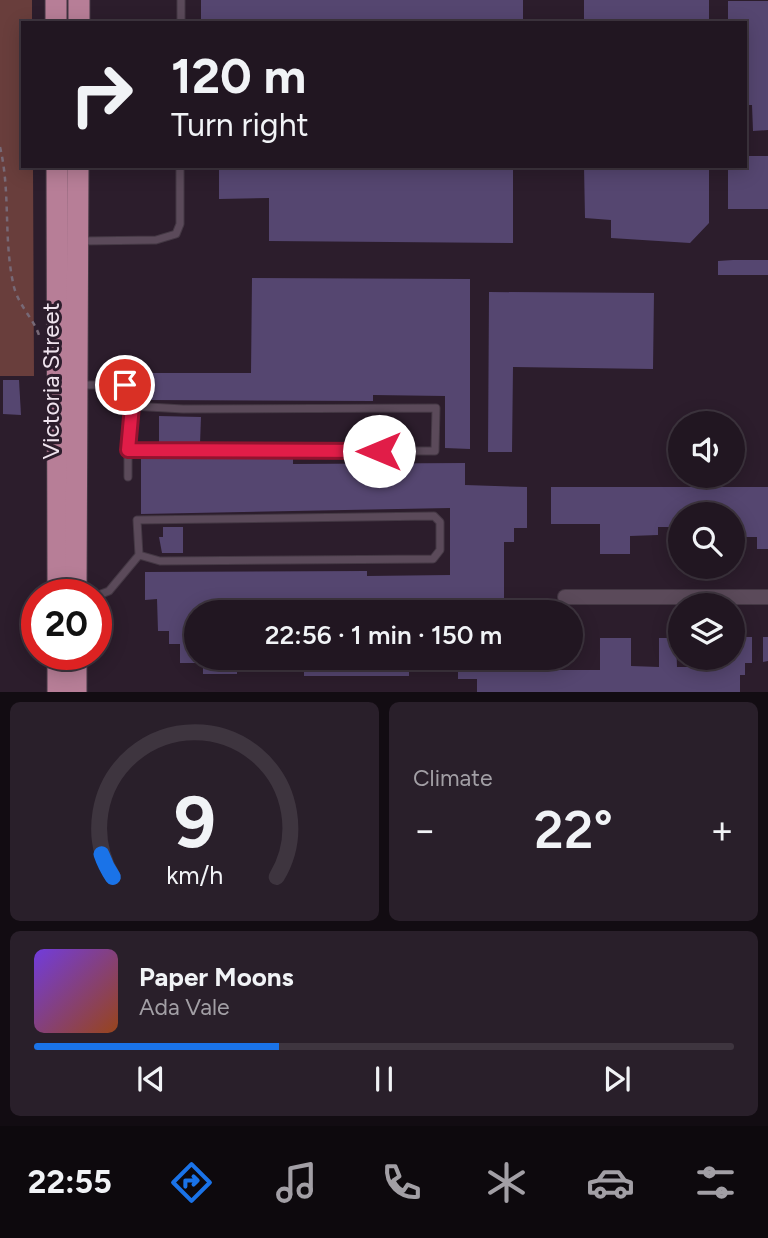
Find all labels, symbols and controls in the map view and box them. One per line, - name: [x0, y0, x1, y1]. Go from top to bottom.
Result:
- text: 120 m: [171, 46, 306, 105]
- icon: right: [56, 49, 147, 140]
- text: Turn right: [171, 106, 309, 144]
- street label: Victoria Street: [36, 302, 65, 460]
- pin: [95, 355, 155, 415]
- icon: arrive: [106, 366, 144, 404]
- map controls: [668, 411, 745, 670]
- button: sound: [668, 411, 745, 488]
- position arrow: [342, 414, 416, 488]
- button: search: [668, 502, 745, 579]
- speed limit sign: 20: [21, 579, 112, 670]
- button: layers: [668, 593, 745, 670]
- text: 22:56 · 1 min · 150 m: [265, 619, 502, 651]
- text: Climate: [413, 764, 492, 792]
- text: 9: [173, 779, 216, 866]
- text: 22°: [534, 799, 613, 861]
- text: −: [413, 807, 437, 853]
- text: +: [710, 807, 734, 853]
- text: km/h: [166, 860, 223, 890]
- text: Paper Moons: [139, 961, 294, 993]
- text: Ada Vale: [139, 993, 230, 1021]
- icon: previous: [132, 1060, 170, 1098]
- icon: pause: [365, 1060, 403, 1098]
- icon: next: [598, 1060, 636, 1098]
- icon: directions: [167, 1158, 216, 1207]
- icon: music: [272, 1158, 321, 1207]
- icon: phone: [377, 1158, 426, 1207]
- icon: climate: [482, 1158, 531, 1207]
- icon: car: [586, 1158, 635, 1207]
- icon: filters: [691, 1158, 740, 1207]
- text: 22:55: [28, 1163, 112, 1201]

